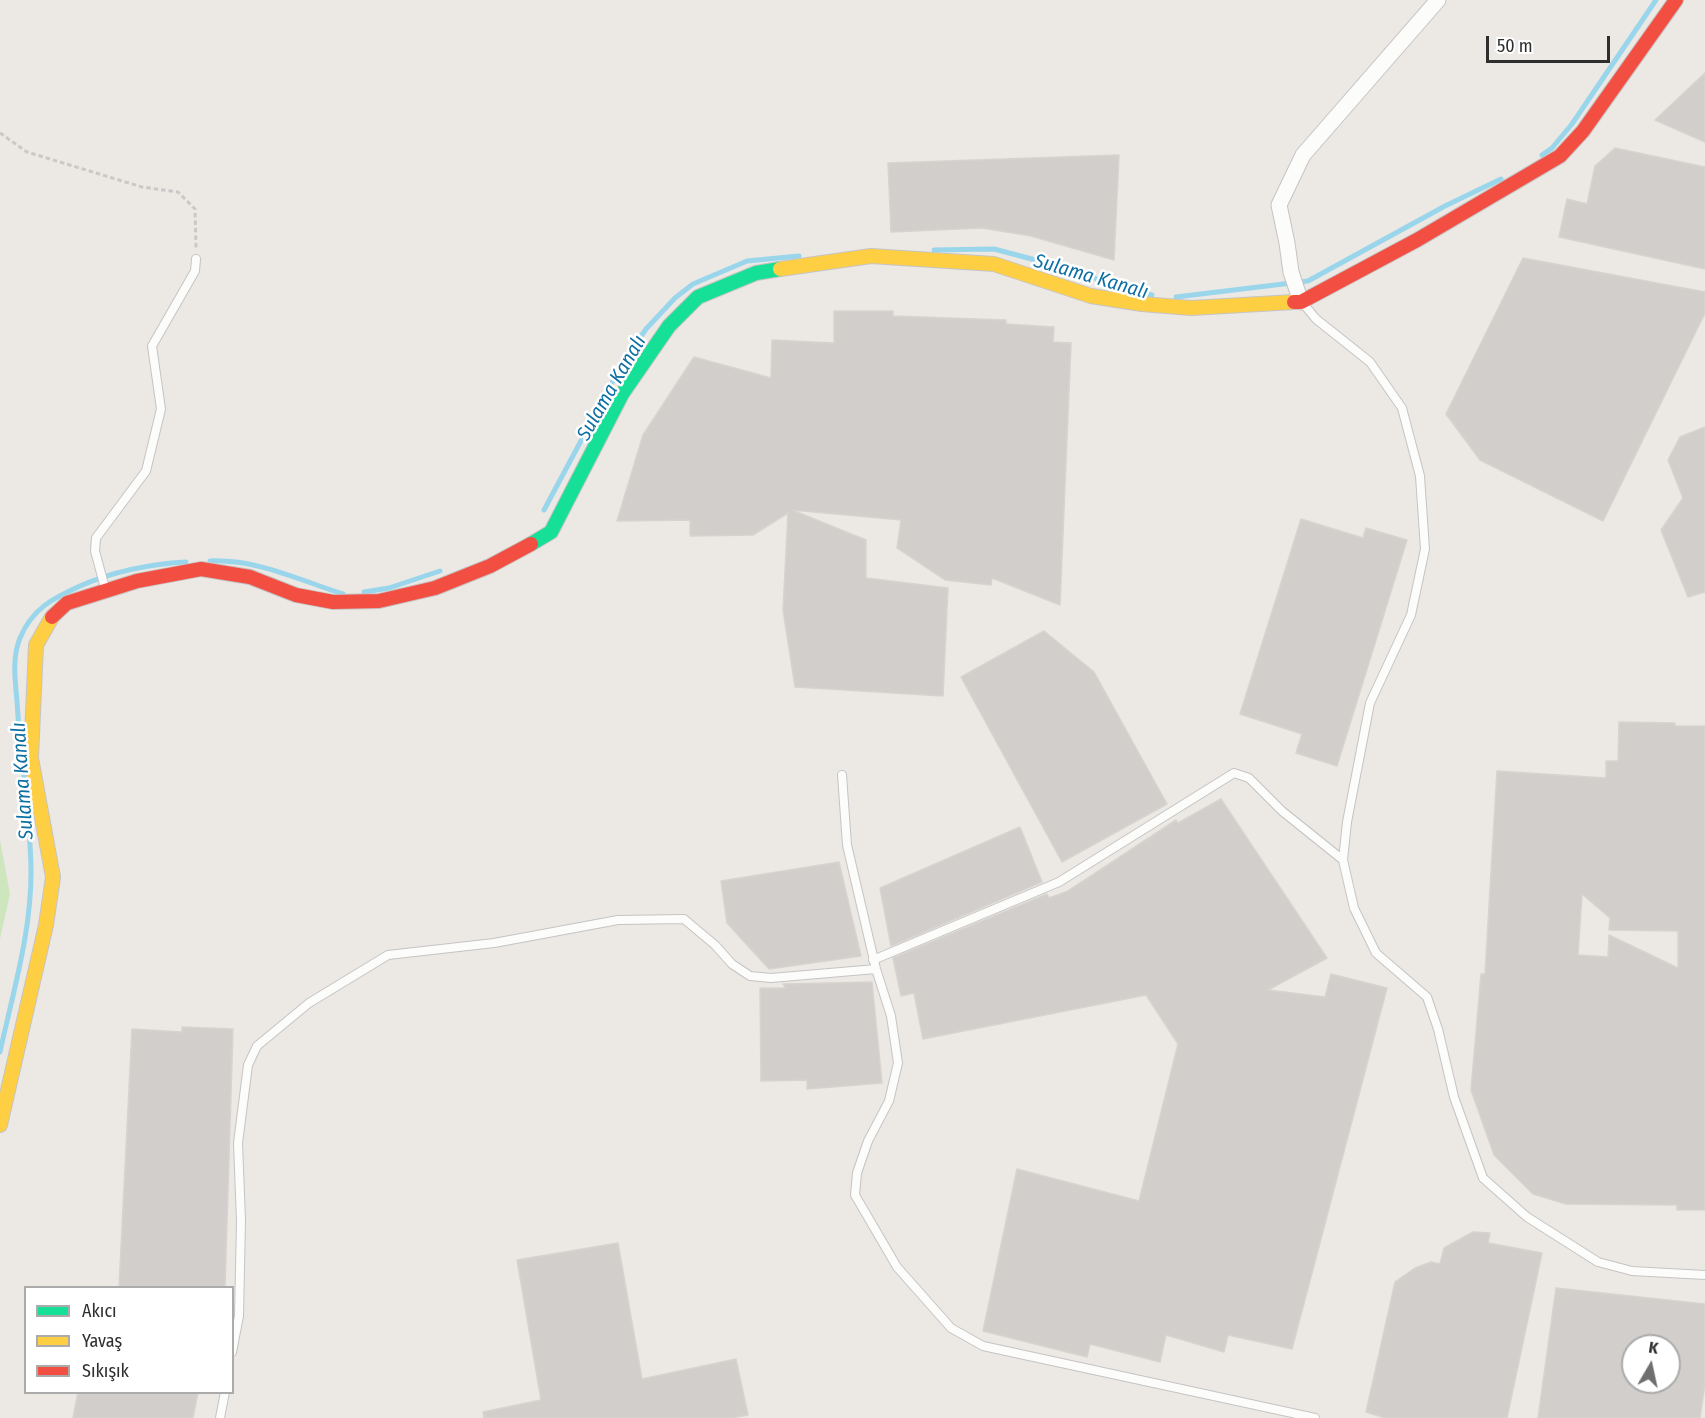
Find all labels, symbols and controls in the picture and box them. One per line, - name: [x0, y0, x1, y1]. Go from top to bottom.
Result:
- scale bar: [1489, 24, 1614, 62]
- text: 50 m: [1497, 35, 1533, 57]
- water label: Sulama Kanalı: [1031, 249, 1151, 305]
- water label: Sulama Kanalı: [572, 331, 652, 445]
- water label: Sulama Kanalı: [7, 721, 39, 841]
- legend: [24, 1286, 234, 1394]
- text: Akıcı: [82, 1300, 117, 1322]
- text: Yavaş: [82, 1330, 122, 1352]
- north arrow: [1621, 1334, 1681, 1394]
- text: K: [1647, 1338, 1660, 1358]
- text: Sıkışık: [82, 1360, 129, 1382]

